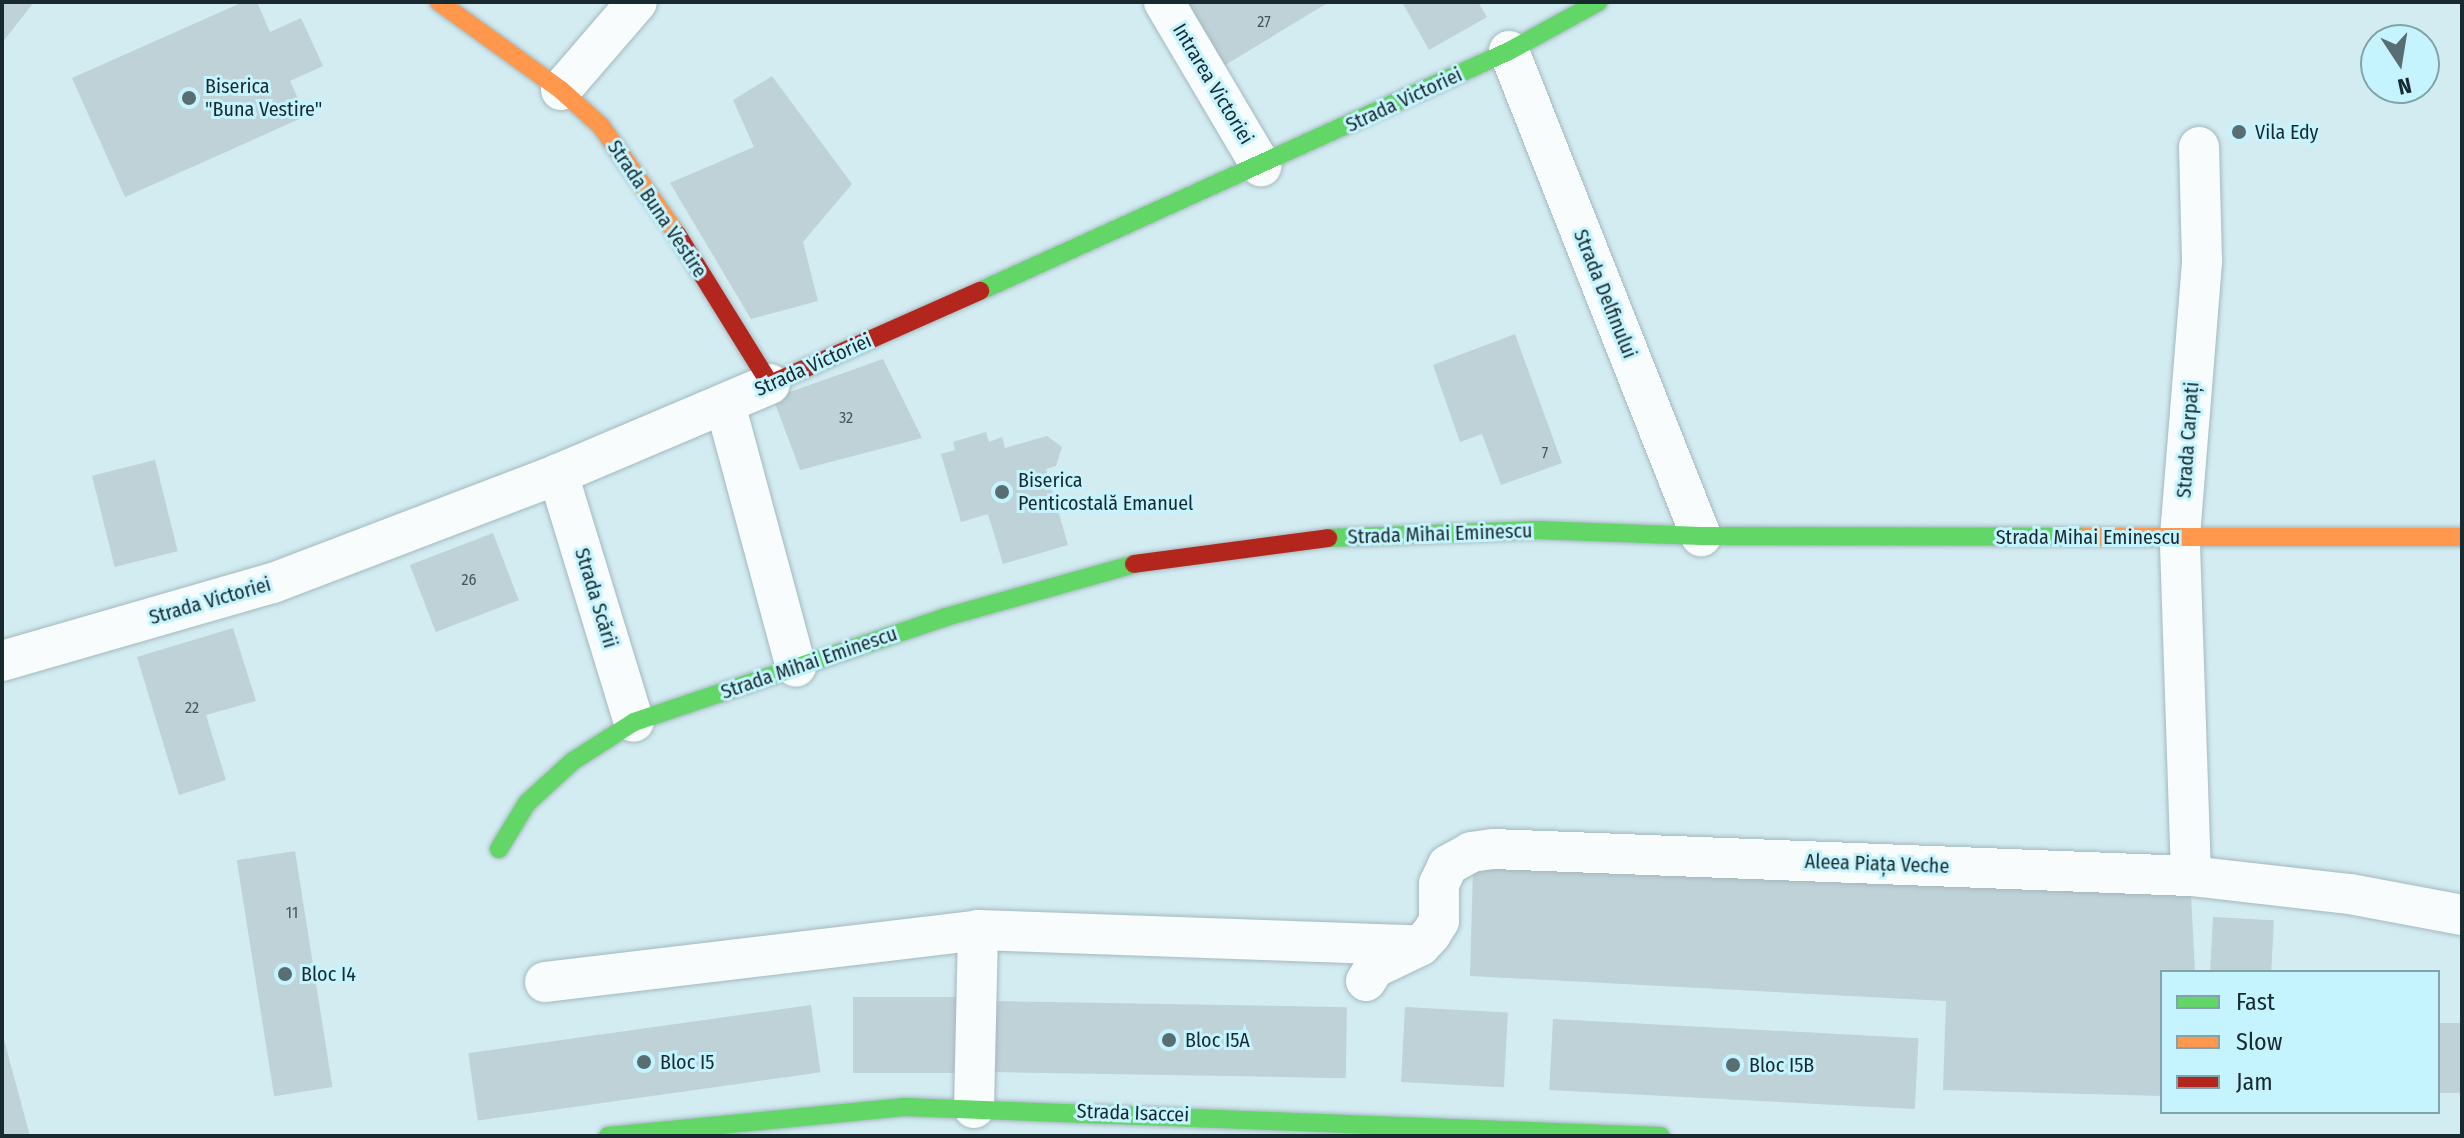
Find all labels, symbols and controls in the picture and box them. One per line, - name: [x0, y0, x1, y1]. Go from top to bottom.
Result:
- house number: 27: [1257, 12, 1271, 32]
- street label: Intrarea Victoriei: [1168, 19, 1258, 149]
- north arrow: [2360, 24, 2440, 104]
- street label: Strada Victoriei: [1342, 63, 1466, 137]
- text: N: [2395, 71, 2414, 101]
- place label: Biserica "Buna Vestire": [205, 74, 322, 121]
- marker: Biserica "Buna Vestire": [180, 89, 198, 107]
- place label: Vila Edy: [2255, 120, 2319, 144]
- marker: Vila Edy: [2230, 123, 2248, 141]
- street label: Strada Buna Vestire: [602, 136, 712, 282]
- street label: Strada Delfinului: [1568, 226, 1642, 362]
- street label: Strada Victoriei: [751, 329, 875, 401]
- street label: Strada Carpați: [2172, 381, 2204, 499]
- house number: 32: [839, 408, 853, 428]
- house number: 7: [1542, 443, 1548, 463]
- place label: Biserica Penticostală Emanuel: [1018, 468, 1193, 515]
- marker: Biserica Penticostală Emanuel: [993, 483, 1011, 501]
- street label: Strada Mihai Eminescu: [1347, 519, 1533, 549]
- street label: Strada Mihai Eminescu: [1996, 525, 2180, 549]
- street label: Strada Scării: [569, 545, 623, 651]
- house number: 26: [462, 570, 476, 590]
- street label: Strada Victoriei: [146, 572, 274, 630]
- street label: Strada Mihai Eminescu: [718, 622, 900, 704]
- house number: 22: [185, 698, 199, 718]
- street label: Aleea Piața Veche: [1804, 849, 1950, 879]
- house number: 11: [286, 903, 298, 923]
- place label: Bloc I4: [301, 962, 356, 986]
- marker: Bloc I4: [276, 965, 294, 983]
- legend: [2160, 970, 2440, 1114]
- text: Fast: [2236, 988, 2275, 1016]
- place label: Bloc I5A: [1185, 1028, 1250, 1052]
- text: Slow: [2236, 1028, 2282, 1056]
- marker: Bloc I5A: [1160, 1031, 1178, 1049]
- place label: Bloc I5: [660, 1050, 714, 1074]
- marker: Bloc I5: [635, 1053, 653, 1071]
- place label: Bloc I5B: [1749, 1053, 1814, 1077]
- marker: Bloc I5B: [1724, 1056, 1742, 1074]
- text: Jam: [2236, 1068, 2273, 1096]
- street label: Strada Isaccei: [1076, 1099, 1190, 1127]

